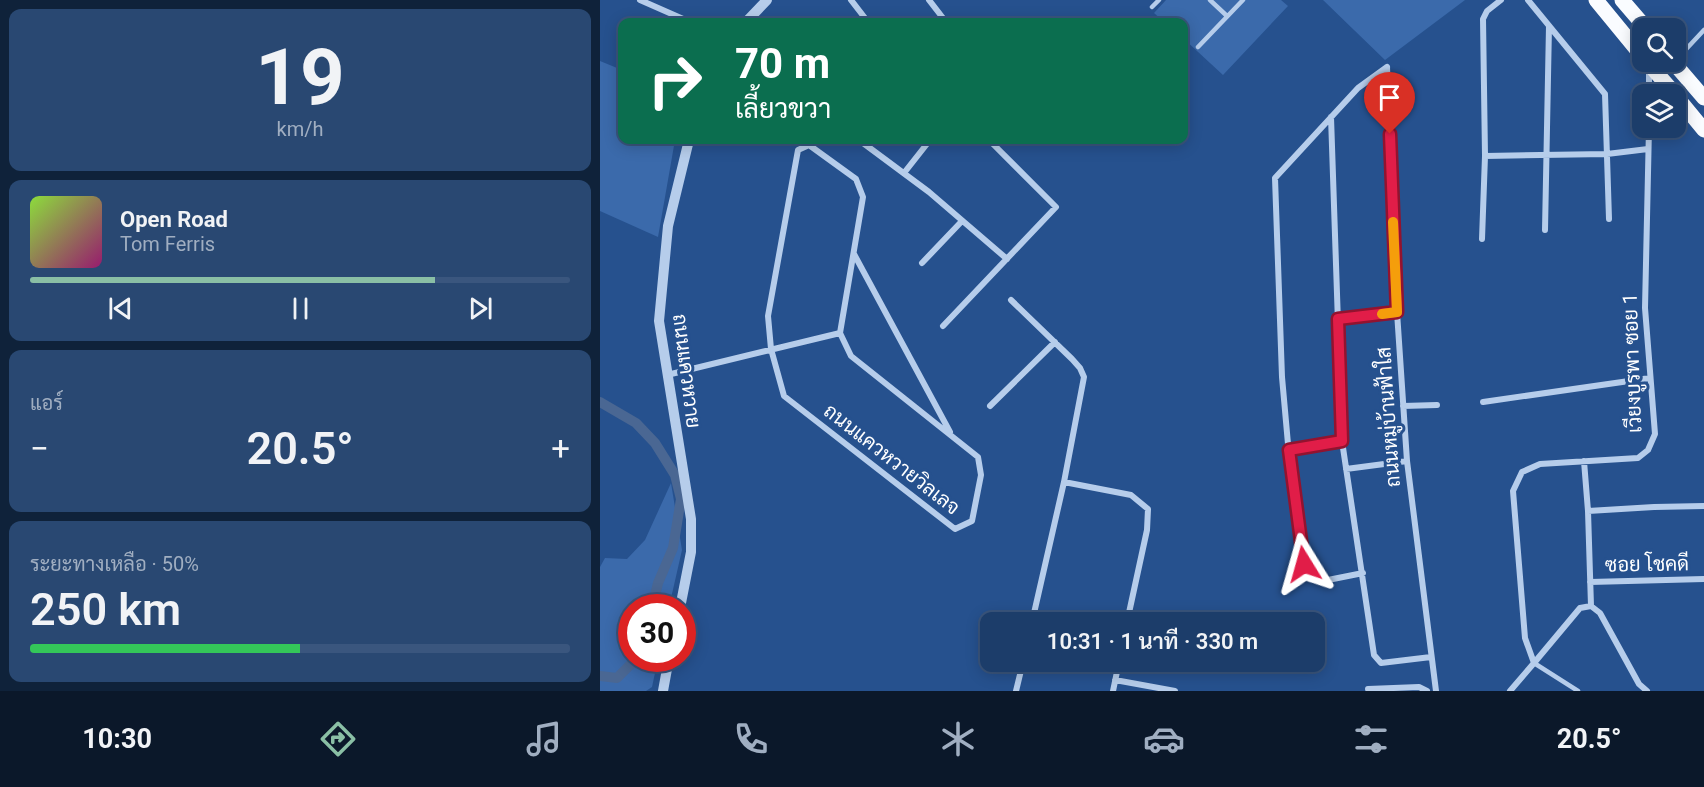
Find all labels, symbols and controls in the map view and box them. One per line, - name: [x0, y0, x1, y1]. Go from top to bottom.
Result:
- map controls: [1632, 18, 1686, 138]
- button: search: [1632, 18, 1686, 72]
- text: 19: [255, 32, 345, 123]
- text: 70 m: [735, 39, 830, 88]
- icon: right: [636, 42, 714, 120]
- pin: [1364, 72, 1415, 134]
- icon: arrive: [1373, 81, 1406, 114]
- button: layers: [1632, 84, 1686, 138]
- text: เลี้ยวขวา: [735, 93, 831, 125]
- text: km/h: [277, 117, 323, 141]
- text: Open Road: [120, 207, 228, 232]
- text: Tom Ferris: [120, 232, 215, 256]
- icon: previous: [104, 292, 137, 325]
- icon: pause: [284, 292, 317, 325]
- icon: next: [464, 292, 497, 325]
- street label: เวียงบูรพา ซอย 1: [1617, 292, 1649, 434]
- street label: ถนนแควหวาย: [668, 312, 706, 430]
- street label: ถนนหมู่บ้านฟ้าใส: [1370, 346, 1408, 488]
- text: แอร์: [30, 391, 63, 415]
- street label: ถนนแควหวายวิลเลจ: [819, 398, 965, 520]
- text: 20.5°: [246, 422, 354, 475]
- text: −: [30, 429, 49, 468]
- text: +: [551, 429, 570, 468]
- position arrow: [1272, 532, 1336, 596]
- street label: ซอย โชคดี: [1605, 550, 1689, 577]
- text: ระยะทางเหลือ · 50%: [30, 552, 199, 576]
- text: 250 km: [30, 583, 181, 636]
- speed limit sign: 30: [618, 594, 696, 672]
- text: 10:31 · 1 นาที · 330 m: [1047, 629, 1258, 654]
- icon: directions: [317, 718, 359, 760]
- icon: music: [523, 718, 565, 760]
- icon: phone: [730, 718, 772, 760]
- icon: climate: [937, 718, 979, 760]
- icon: car: [1143, 718, 1185, 760]
- icon: filters: [1350, 718, 1392, 760]
- text: 10:30: [82, 723, 152, 755]
- text: 20.5°: [1557, 723, 1622, 755]

